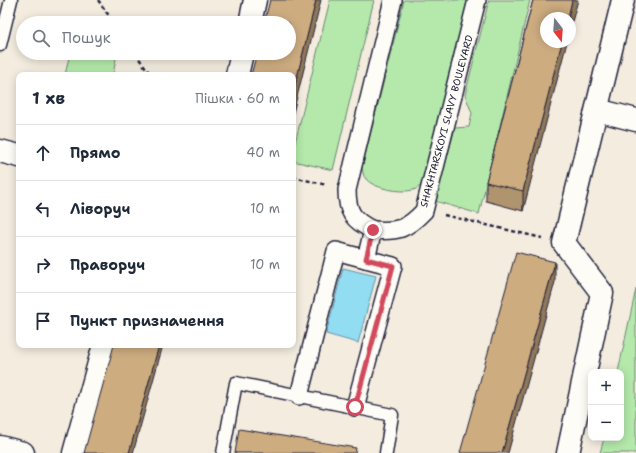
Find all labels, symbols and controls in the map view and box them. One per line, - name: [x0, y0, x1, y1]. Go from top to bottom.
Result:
- north arrow: [540, 12, 576, 48]
- search box: [16, 16, 296, 60]
- icon: search: [30, 27, 52, 49]
- text: Пошук: [62, 28, 111, 48]
- street label: SHAKHTARSKOYI SLAVY BOULEVARD: [417, 33, 476, 209]
- text: 1 хв: [32, 87, 65, 109]
- text: Пішки · 60 m: [195, 90, 280, 107]
- icon: ahead: [32, 142, 54, 164]
- text: Прямо: [70, 143, 120, 163]
- text: 40 m: [246, 144, 280, 161]
- icon: left: [32, 198, 54, 220]
- text: Ліворуч: [70, 199, 130, 219]
- text: 10 m: [250, 200, 280, 217]
- route end: [364, 221, 382, 239]
- icon: right: [32, 254, 54, 276]
- text: Праворуч: [70, 255, 145, 275]
- text: 10 m: [250, 256, 280, 273]
- icon: arrive: [32, 310, 54, 332]
- text: Пункт призначення: [70, 311, 225, 331]
- map controls: [588, 369, 624, 441]
- button: +: [588, 369, 624, 405]
- route start: [346, 398, 364, 416]
- button: −: [588, 405, 624, 441]

